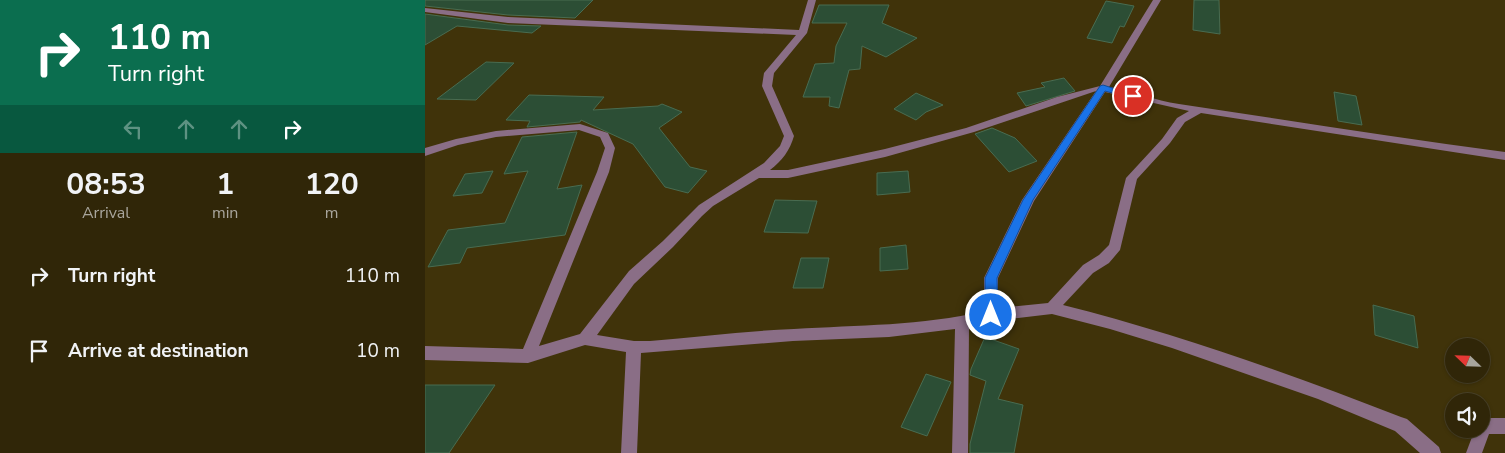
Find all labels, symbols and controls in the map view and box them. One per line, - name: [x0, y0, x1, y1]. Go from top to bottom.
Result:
- text: 110 m: [108, 14, 211, 61]
- icon: right: [25, 20, 90, 85]
- text: Turn right: [108, 59, 204, 89]
- pin: [1112, 75, 1154, 117]
- icon: arrive: [1119, 82, 1147, 110]
- icon: left: [119, 115, 147, 143]
- icon: ahead: [172, 115, 200, 143]
- icon: ahead: [225, 115, 253, 143]
- icon: right: [278, 115, 306, 143]
- text: 08:53: [66, 164, 146, 205]
- text: 1: [216, 164, 234, 205]
- text: 120: [305, 164, 359, 205]
- text: Arrival: [82, 202, 130, 224]
- text: min: [212, 202, 238, 224]
- text: m: [325, 202, 339, 224]
- icon: right: [25, 262, 53, 290]
- text: Turn right: [68, 263, 155, 289]
- text: 110 m: [345, 263, 400, 289]
- position arrow: [964, 288, 1016, 340]
- icon: arrive: [25, 337, 53, 365]
- text: Arrive at destination: [68, 338, 249, 364]
- text: 10 m: [356, 338, 400, 364]
- north arrow: [1445, 338, 1490, 382]
- map controls: [1445, 338, 1490, 438]
- button: sound: [1445, 393, 1490, 438]

